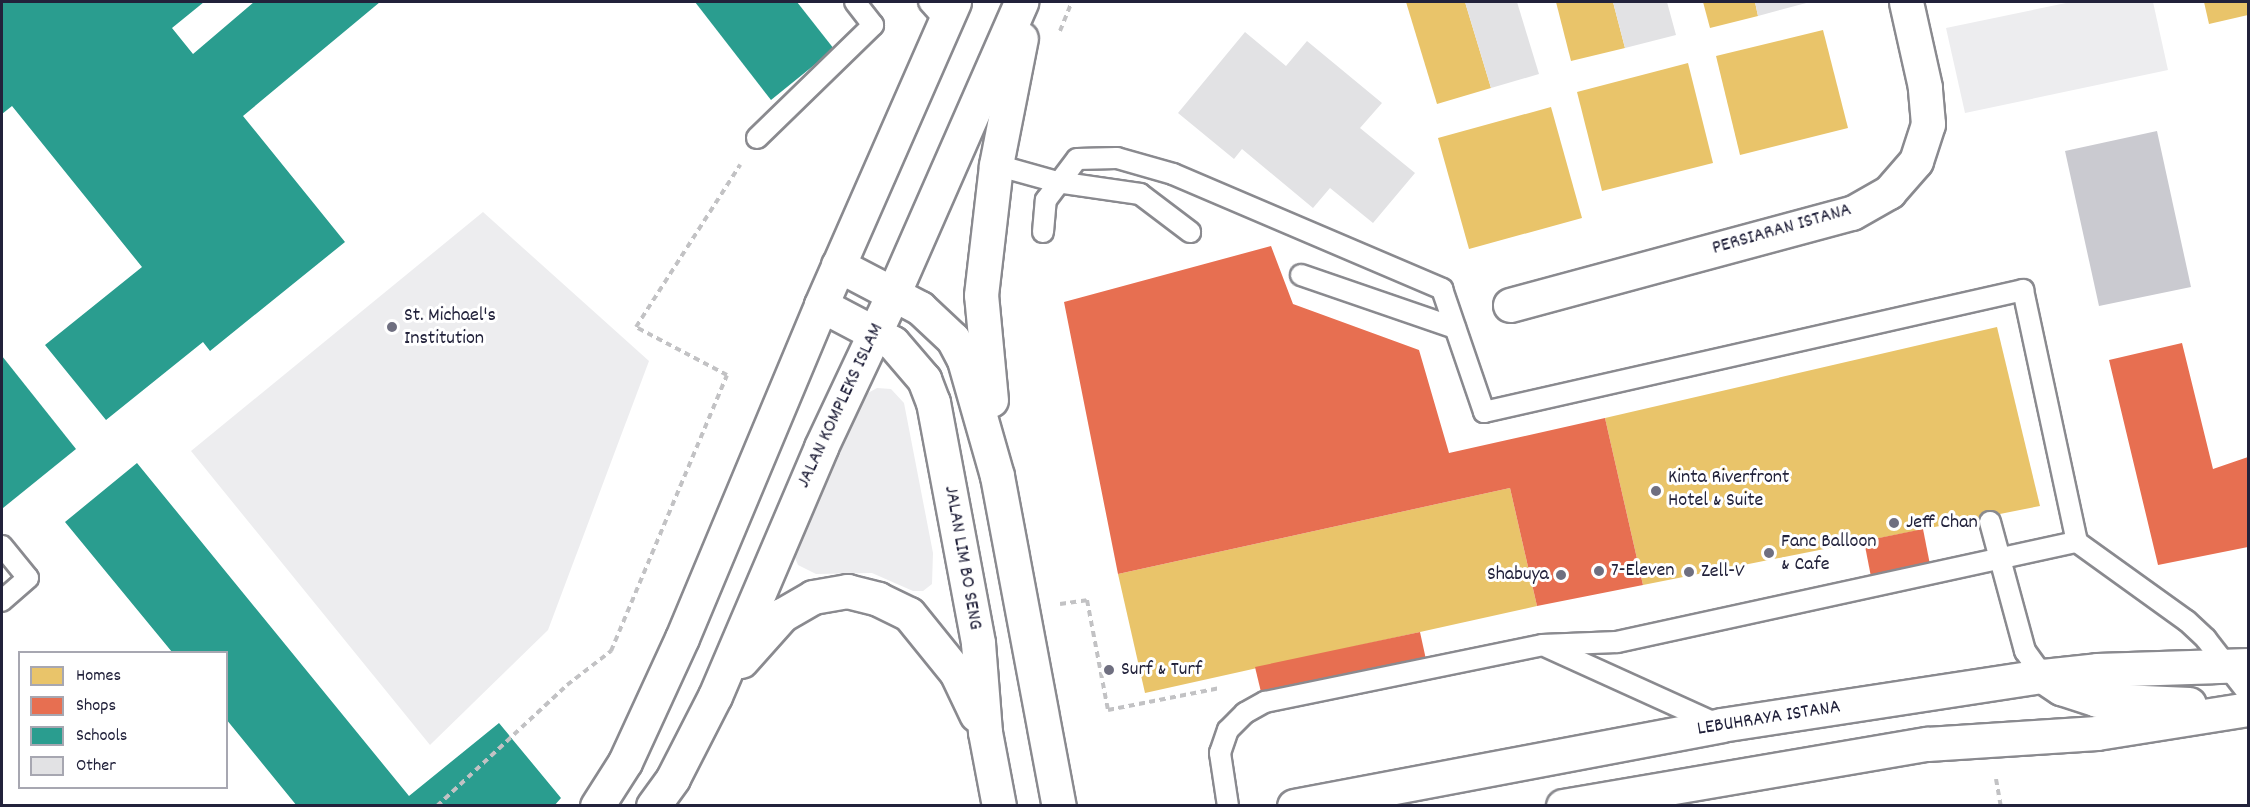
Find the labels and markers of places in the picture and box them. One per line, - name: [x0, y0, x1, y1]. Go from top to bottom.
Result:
- place label: St. Michael's Institution: [404, 304, 496, 351]
- marker: St. Michael's Institution: [385, 320, 399, 334]
- place label: Kinta Riverfront Hotel & Suite: [1668, 467, 1789, 514]
- marker: Kinta Riverfront Hotel & Suite: [1649, 484, 1663, 498]
- place label: Jeff Chan: [1906, 511, 1978, 535]
- marker: Jeff Chan: [1887, 516, 1901, 530]
- place label: Fanc Balloon & Cafe: [1781, 530, 1877, 577]
- marker: Fanc Balloon & Cafe: [1762, 546, 1776, 560]
- place label: 7-Eleven: [1611, 559, 1675, 583]
- place label: Zell-V: [1701, 560, 1745, 584]
- place label: Shabuya: [1487, 563, 1549, 587]
- marker: 7-Eleven: [1592, 564, 1606, 578]
- marker: Zell-V: [1682, 565, 1696, 579]
- marker: Shabuya: [1554, 568, 1568, 582]
- place label: Surf & Turf: [1121, 658, 1202, 682]
- marker: Surf & Turf: [1102, 663, 1116, 677]

